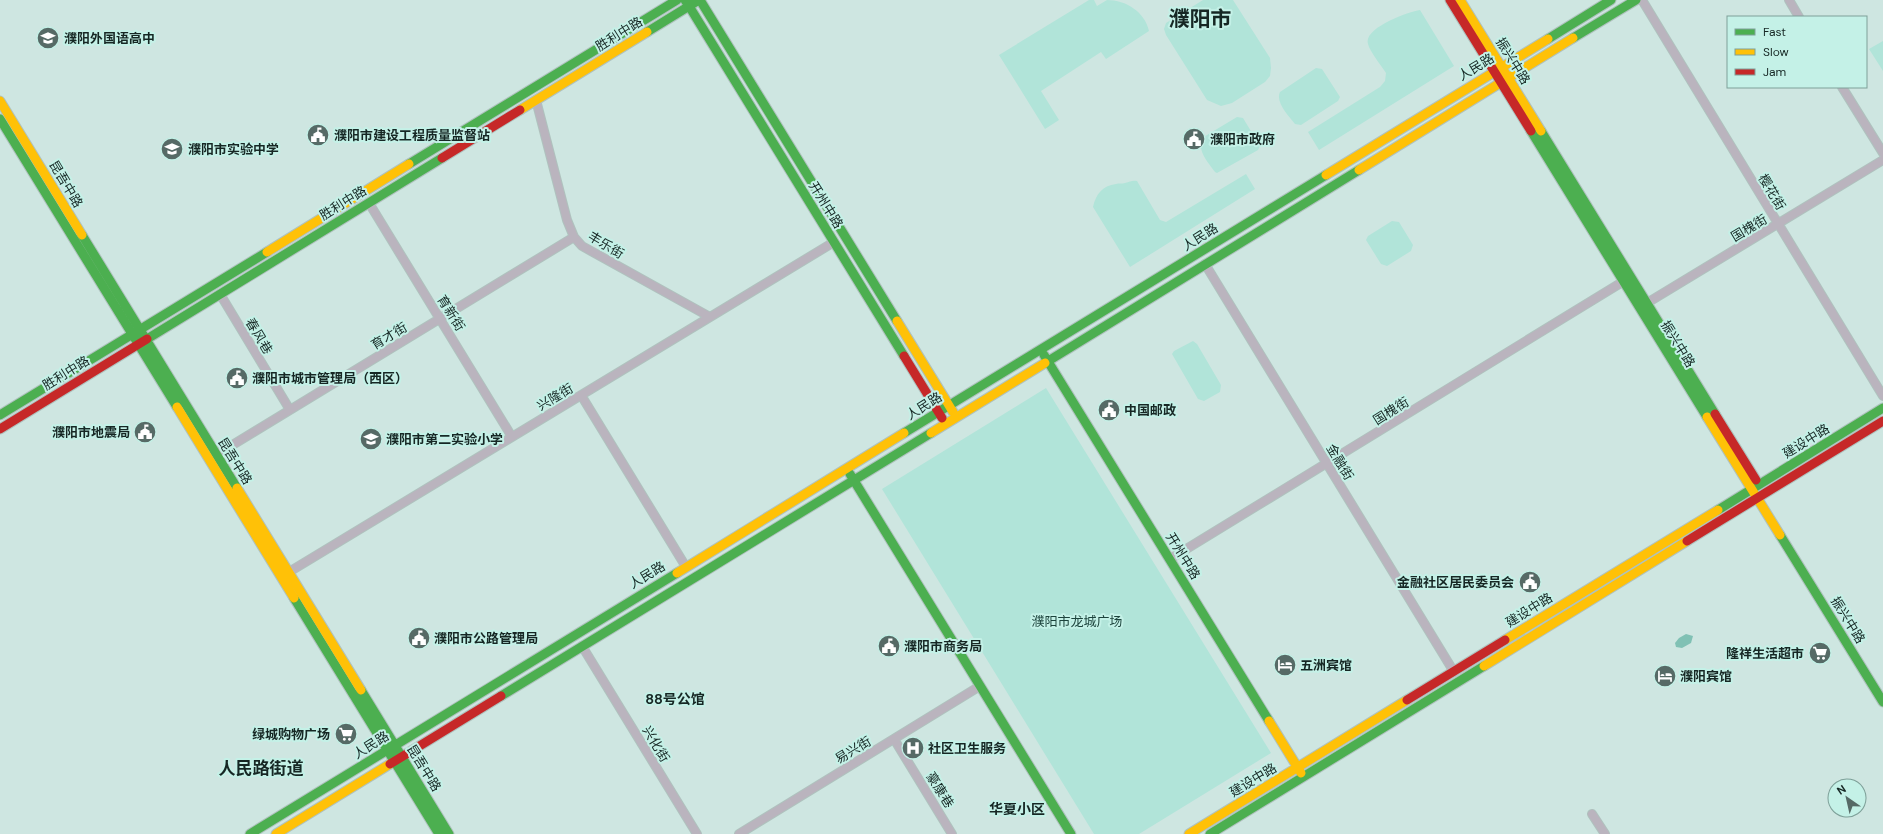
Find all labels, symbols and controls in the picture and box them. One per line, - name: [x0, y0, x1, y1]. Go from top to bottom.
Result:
- district label: 濮阳市: [1169, 5, 1232, 33]
- street label: 胜利中路: [592, 13, 646, 55]
- legend: [1727, 16, 1867, 88]
- text: Fast: [1763, 24, 1786, 40]
- school or university icon: 濮阳外国语高中: [35, 25, 61, 51]
- place label: 濮阳外国语高中: [64, 30, 155, 47]
- street label: 振兴中路: [1492, 34, 1534, 88]
- text: Slow: [1763, 44, 1789, 60]
- street label: 人民路: [1455, 50, 1497, 84]
- text: Jam: [1763, 64, 1786, 80]
- public building icon: 濮阳市建设工程质量监督站: [305, 122, 331, 148]
- public building icon: 濮阳市政府: [1181, 126, 1207, 152]
- place label: 濮阳市建设工程质量监督站: [334, 127, 490, 144]
- place label: 濮阳市政府: [1210, 131, 1275, 148]
- school or university icon: 濮阳市实验中学: [159, 136, 185, 162]
- place label: 濮阳市实验中学: [188, 141, 279, 158]
- street label: 昆吾中路: [45, 157, 87, 211]
- street label: 樱花街: [1755, 171, 1789, 213]
- street label: 开州中路: [805, 178, 847, 232]
- street label: 胜利中路: [316, 182, 370, 224]
- street label: 国槐街: [1728, 211, 1770, 245]
- street label: 人民路: [1179, 219, 1221, 255]
- street label: 丰乐街: [585, 228, 627, 262]
- street label: 育新街: [433, 292, 469, 334]
- street label: 春风巷: [242, 315, 276, 357]
- street label: 振兴中路: [1657, 317, 1699, 371]
- street label: 育才街: [368, 319, 410, 353]
- street label: 胜利中路: [39, 352, 93, 394]
- public building icon: 濮阳市城市管理局（西区）: [224, 365, 250, 391]
- place label: 濮阳市城市管理局（西区）: [252, 370, 408, 387]
- street label: 兴隆街: [534, 380, 576, 414]
- street label: 人民路: [903, 388, 945, 424]
- street label: 国槐街: [1370, 393, 1412, 429]
- public building icon: 中国邮政: [1096, 397, 1122, 423]
- place label: 中国邮政: [1124, 402, 1176, 419]
- public building icon: 濮阳市地震局: [132, 419, 158, 445]
- street label: 建设中路: [1779, 420, 1833, 462]
- place label: 濮阳市地震局: [52, 424, 130, 441]
- school or university icon: 濮阳市第二实验小学: [358, 426, 384, 452]
- place label: 濮阳市第二实验小学: [386, 431, 503, 448]
- street label: 昆吾中路: [214, 434, 256, 488]
- street label: 金融街: [1323, 441, 1357, 483]
- street label: 开州中路: [1162, 529, 1204, 583]
- street label: 人民路: [626, 558, 668, 592]
- public building icon: 金融社区居民委员会: [1517, 569, 1543, 595]
- place label: 金融社区居民委员会: [1397, 574, 1514, 591]
- street label: 建设中路: [1502, 589, 1556, 631]
- street label: 振兴中路: [1827, 593, 1869, 647]
- park label: 濮阳市龙城广场: [1031, 613, 1123, 630]
- public building icon: 濮阳市公路管理局: [406, 625, 432, 651]
- place label: 濮阳市公路管理局: [434, 630, 538, 647]
- public building icon: 濮阳市商务局: [876, 633, 902, 659]
- place label: 濮阳市商务局: [904, 638, 982, 655]
- supermarket icon: 隆祥生活超市: [1807, 640, 1833, 666]
- place label: 隆祥生活超市: [1726, 645, 1804, 662]
- hotel icon: 五洲宾馆: [1272, 652, 1298, 678]
- place label: 五洲宾馆: [1300, 657, 1352, 674]
- hotel icon: 濮阳宾馆: [1652, 663, 1678, 689]
- place label: 濮阳宾馆: [1680, 668, 1732, 685]
- district label: 88号公馆: [645, 690, 705, 708]
- supermarket icon: 绿城购物广场: [333, 721, 359, 747]
- street label: 兴化街: [639, 723, 673, 765]
- place label: 绿城购物广场: [252, 726, 330, 743]
- street label: 人民路: [350, 727, 392, 763]
- street label: 易兴街: [832, 733, 874, 767]
- hospital icon: 社区卫生服务: [900, 735, 926, 761]
- place label: 社区卫生服务: [928, 740, 1006, 757]
- street label: 昆吾中路: [403, 741, 445, 795]
- district label: 人民路街道: [219, 757, 304, 779]
- street label: 建设中路: [1226, 759, 1280, 801]
- street label: 豪康巷: [922, 769, 958, 811]
- north arrow: [1827, 778, 1867, 818]
- text: N: [1834, 782, 1849, 798]
- district label: 华夏小区: [989, 800, 1045, 818]

